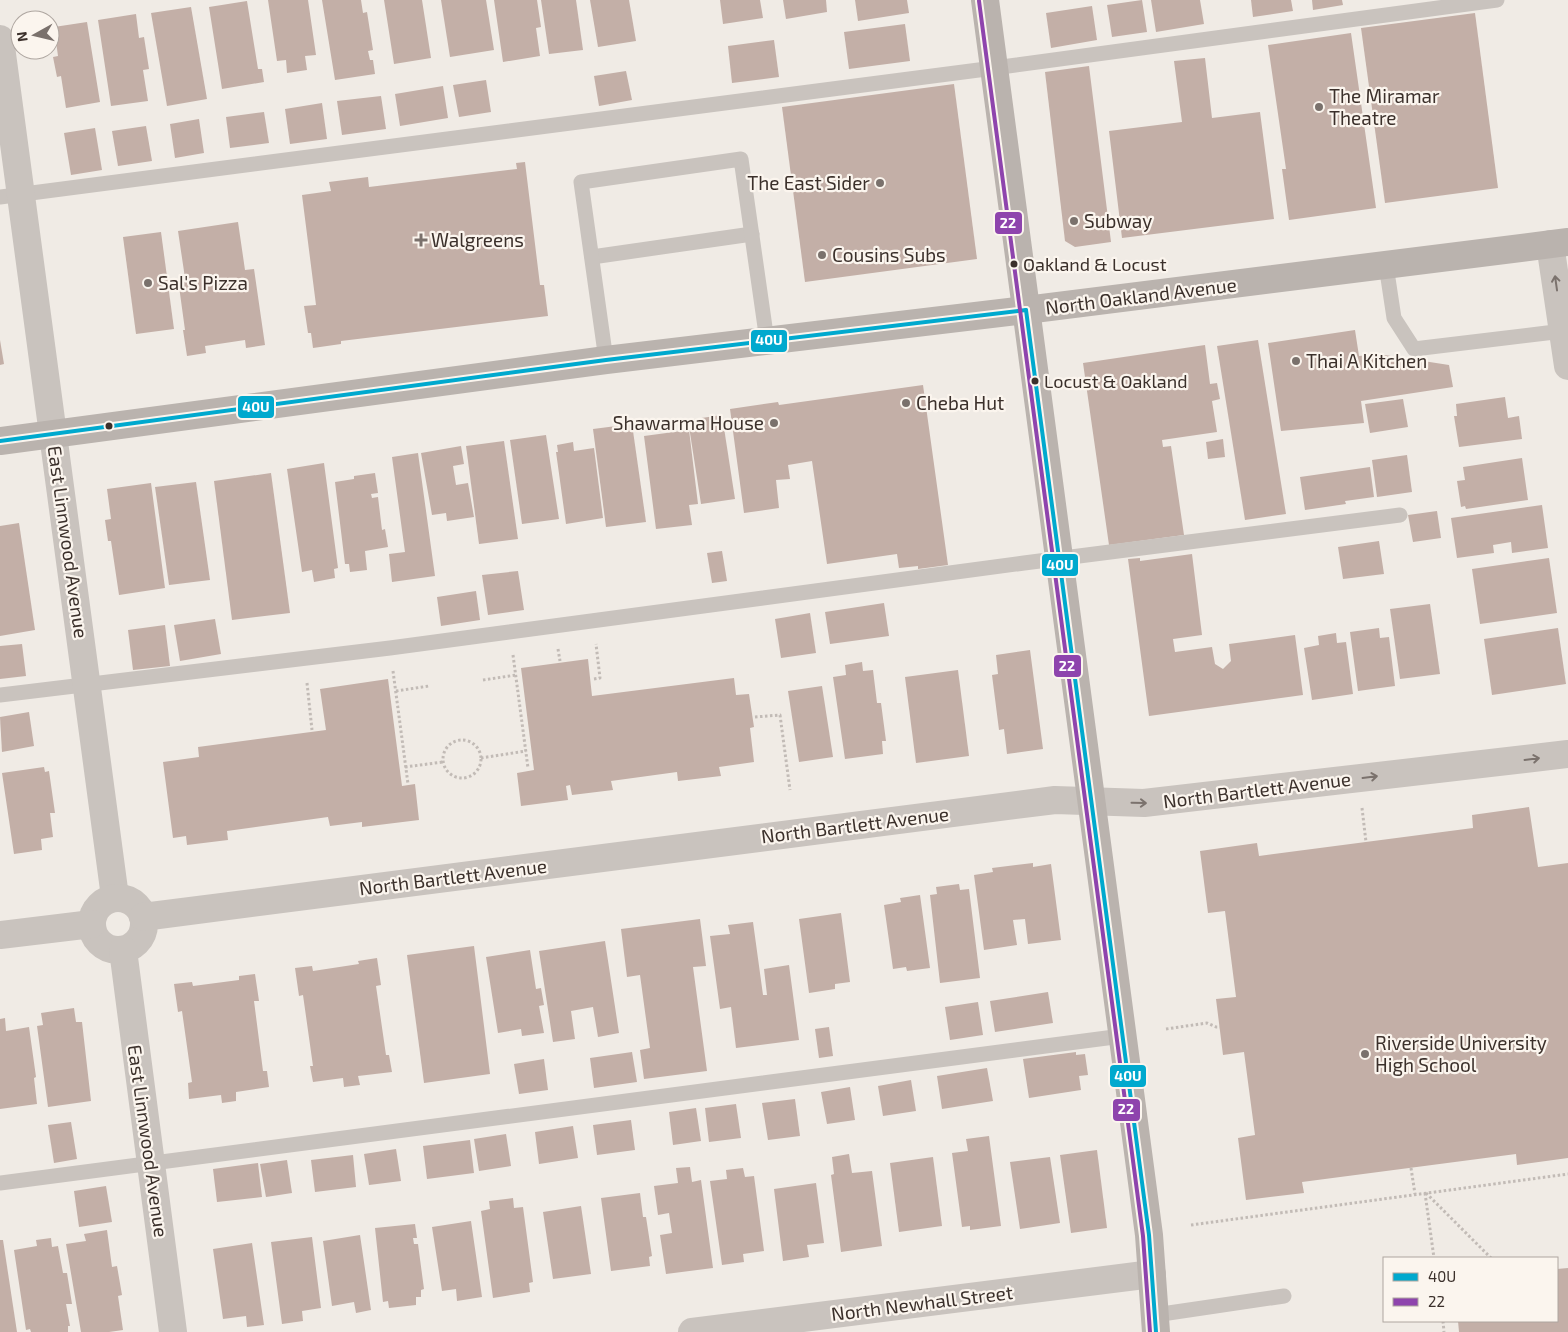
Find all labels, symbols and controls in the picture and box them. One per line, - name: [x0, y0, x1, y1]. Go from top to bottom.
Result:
- north arrow: [10, 10, 60, 60]
- text: N: [13, 31, 31, 43]
- place label: The Miramar Theatre: [1329, 84, 1440, 129]
- marker: The Miramar Theatre: [1313, 101, 1325, 113]
- place label: The East Sider: [747, 171, 870, 194]
- marker: The East Sider: [874, 177, 886, 189]
- place label: Subway: [1084, 209, 1152, 232]
- line badge: 22: [994, 211, 1023, 235]
- text: 22: [1000, 214, 1016, 231]
- marker: Subway: [1068, 215, 1080, 227]
- place label: Walgreens: [431, 228, 524, 251]
- marker: Walgreens: [415, 234, 427, 246]
- place label: Cousins Subs: [832, 243, 946, 266]
- marker: Cousins Subs: [816, 249, 828, 261]
- place label: Oakland & Locust: [1023, 253, 1167, 275]
- marker: Oakland & Locust: [1009, 259, 1019, 269]
- place label: Sal's Pizza: [158, 271, 248, 294]
- street label: North Oakland Avenue: [1044, 272, 1238, 319]
- one-way arrow: [1551, 276, 1561, 292]
- marker: Sal's Pizza: [142, 277, 154, 289]
- line badge: 40U: [750, 329, 788, 353]
- text: 40U: [755, 331, 783, 348]
- place label: Thai A Kitchen: [1306, 349, 1427, 372]
- marker: Thai A Kitchen: [1290, 355, 1302, 367]
- place label: Locust & Oakland: [1044, 370, 1188, 392]
- marker: Locust & Oakland: [1030, 376, 1040, 386]
- place label: Cheba Hut: [916, 391, 1004, 414]
- line badge: 40U: [237, 395, 275, 419]
- marker: Cheba Hut: [900, 397, 912, 409]
- text: 40U: [242, 398, 270, 415]
- place label: Shawarma House: [613, 411, 764, 434]
- marker: Shawarma House: [768, 417, 780, 429]
- unlabelled marker: [104, 421, 114, 431]
- street label: East Linnwood Avenue: [44, 444, 93, 640]
- line badge: 40U: [1041, 553, 1079, 577]
- text: 40U: [1046, 556, 1074, 573]
- line badge: 22: [1053, 654, 1082, 678]
- text: 22: [1059, 657, 1075, 674]
- one-way arrow: [1523, 754, 1539, 764]
- street label: North Bartlett Avenue: [1162, 767, 1352, 812]
- one-way arrow: [1362, 772, 1378, 782]
- one-way arrow: [1131, 798, 1147, 807]
- street label: North Bartlett Avenue: [760, 802, 950, 847]
- street label: North Bartlett Avenue: [358, 854, 548, 899]
- place label: Riverside University High School: [1375, 1031, 1547, 1076]
- street label: East Linnwood Avenue: [124, 1043, 173, 1239]
- marker: Riverside University High School: [1359, 1048, 1371, 1060]
- line badge: 40U: [1109, 1064, 1147, 1088]
- text: 40U: [1114, 1067, 1142, 1084]
- line badge: 22: [1112, 1098, 1141, 1122]
- text: 22: [1118, 1100, 1134, 1117]
- legend: [1383, 1257, 1558, 1322]
- text: 40U: [1428, 1267, 1456, 1285]
- street label: North Newhall Street: [830, 1280, 1014, 1325]
- text: 22: [1428, 1292, 1445, 1310]

